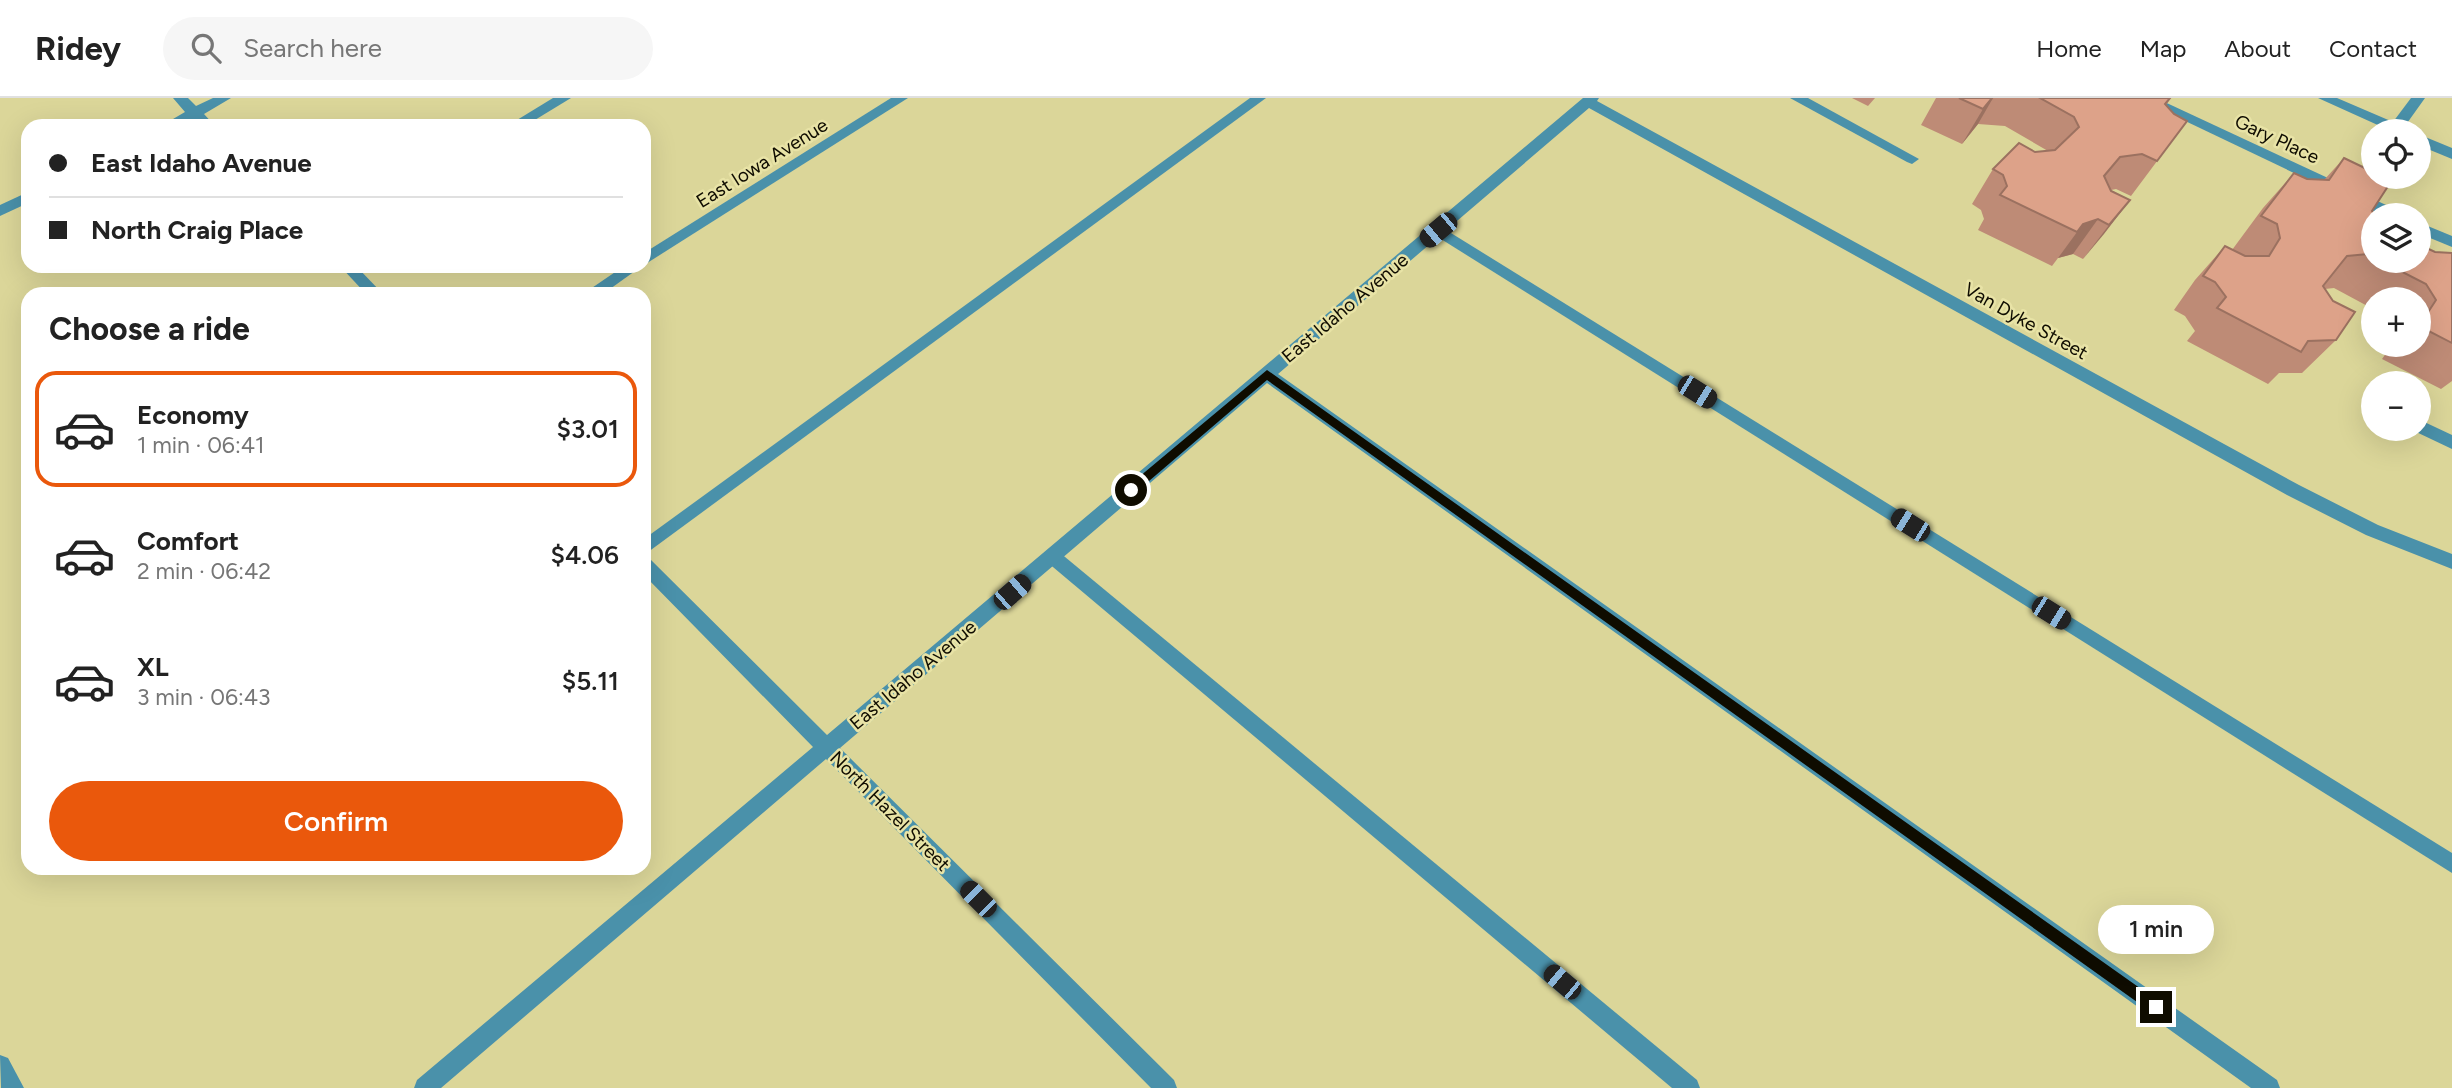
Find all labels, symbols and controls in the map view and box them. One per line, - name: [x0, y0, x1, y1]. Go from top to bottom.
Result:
- search box: [163, 17, 653, 80]
- text: Ridey: [35, 29, 121, 68]
- icon: search: [187, 29, 225, 67]
- text: Search here: [243, 32, 382, 64]
- text: Home: [2036, 34, 2102, 63]
- text: Map: [2140, 34, 2186, 63]
- text: About: [2224, 34, 2291, 63]
- text: Contact: [2329, 34, 2417, 63]
- street label: Gary Place: [2231, 109, 2323, 169]
- street label: East Iowa Avenue: [692, 113, 832, 213]
- map controls: [2361, 119, 2431, 441]
- button: locate: [2361, 119, 2431, 189]
- text: East Idaho Avenue: [91, 147, 312, 179]
- button: layers: [2361, 203, 2431, 273]
- car: [1416, 208, 1461, 252]
- text: North Craig Place: [91, 214, 303, 246]
- street label: East Idaho Avenue: [1277, 248, 1413, 368]
- street label: Van Dyke Street: [1960, 278, 2092, 364]
- button: +: [2361, 287, 2431, 357]
- text: Choose a ride: [49, 310, 250, 348]
- button: −: [2361, 371, 2431, 441]
- car: [1674, 372, 1721, 412]
- icon: car: [53, 398, 116, 461]
- text: Economy: [137, 399, 249, 431]
- text: $3.01: [556, 413, 619, 445]
- text: 1 min · 06:41: [137, 431, 265, 459]
- route start: [1115, 474, 1147, 506]
- car: [1887, 505, 1934, 545]
- icon: car: [53, 524, 116, 587]
- text: Comfort: [137, 525, 239, 557]
- text: $4.06: [550, 539, 619, 571]
- text: 2 min · 06:42: [137, 557, 271, 585]
- car: [990, 570, 1035, 614]
- car: [2028, 593, 2075, 633]
- street label: East Idaho Avenue: [845, 615, 981, 735]
- icon: car: [53, 650, 116, 713]
- text: XL: [137, 651, 169, 683]
- text: $5.11: [562, 665, 619, 697]
- text: 3 min · 06:43: [137, 683, 271, 711]
- street label: North Hazel Street: [825, 746, 955, 876]
- button: Confirm: [49, 781, 623, 861]
- car: [956, 877, 1001, 921]
- callout: 1 min: [2098, 906, 2214, 954]
- text: 1 min: [2129, 915, 2183, 943]
- car: [1540, 960, 1585, 1004]
- route end: [2140, 991, 2172, 1023]

